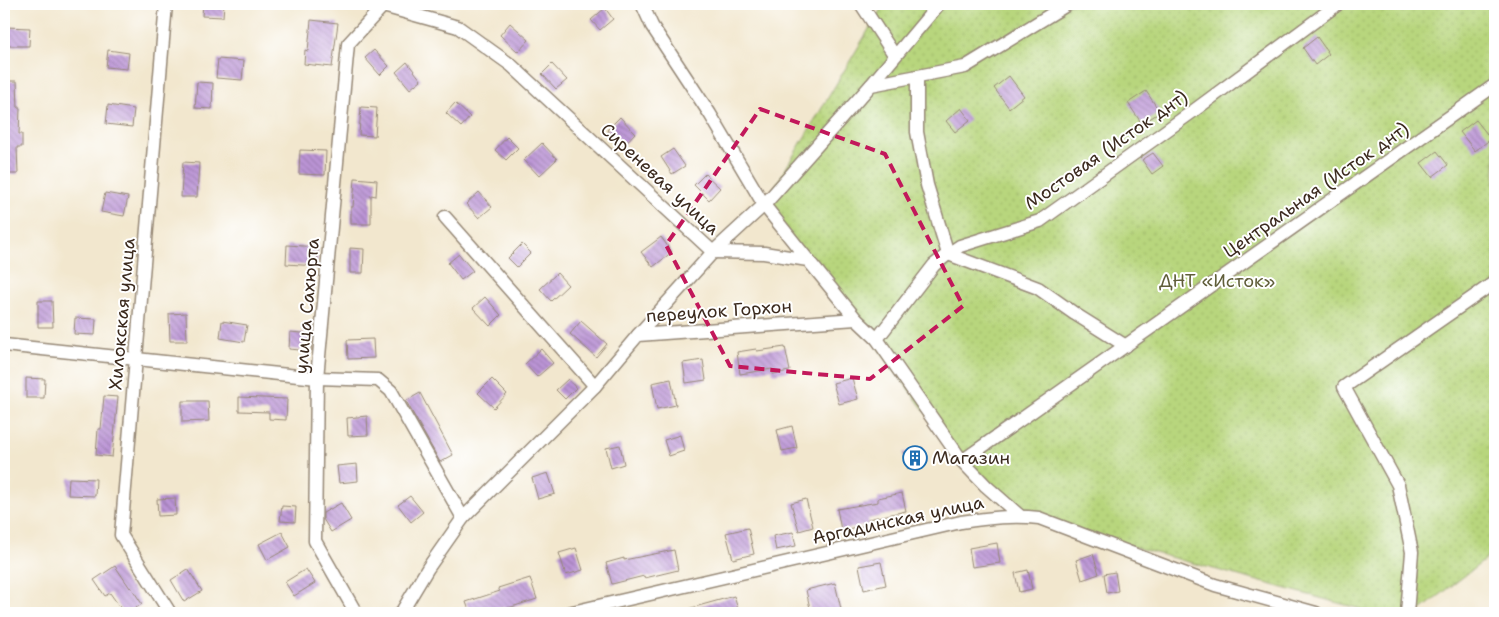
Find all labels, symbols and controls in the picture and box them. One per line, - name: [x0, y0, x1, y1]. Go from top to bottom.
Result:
- street label: Мостовая (Исток днт): [1020, 85, 1192, 215]
- street label: Центральная (Исток днт): [1218, 117, 1414, 263]
- street label: Сиреневая улица: [595, 118, 725, 240]
- street label: Хилокская улица: [103, 237, 141, 391]
- street label: улица Сахюрта: [289, 237, 325, 375]
- park label: ДНТ «Исток»: [1159, 269, 1275, 293]
- street label: переулок Горхон: [645, 294, 793, 328]
- building icon: Магазин: [902, 445, 928, 471]
- place label: Магазин: [932, 446, 1010, 470]
- street label: Аргадинская улица: [810, 490, 986, 550]

